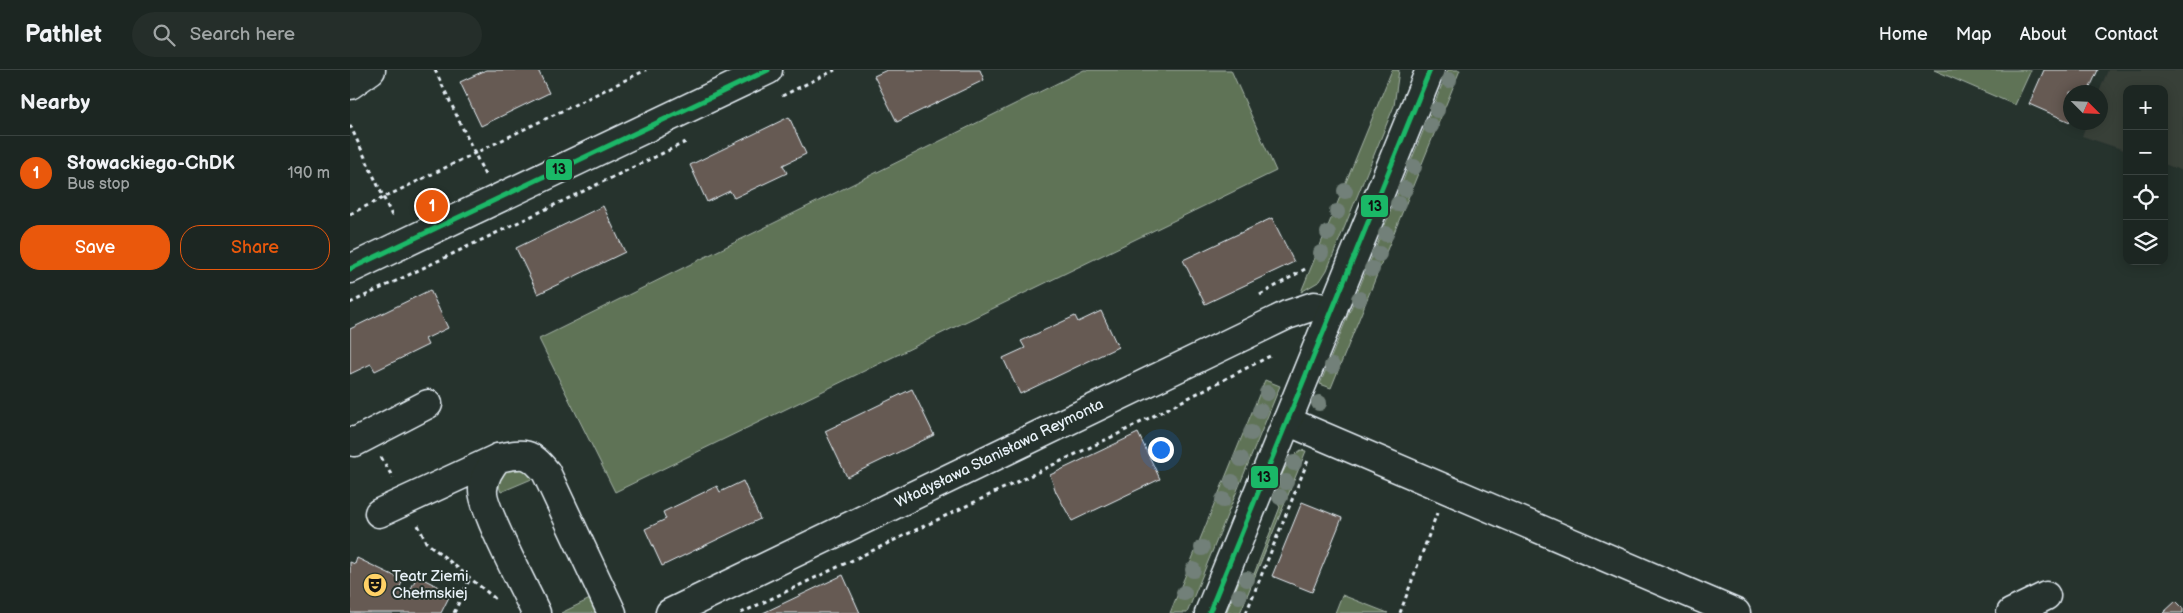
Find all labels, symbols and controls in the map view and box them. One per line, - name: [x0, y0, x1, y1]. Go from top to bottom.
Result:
- search box: [132, 12, 482, 57]
- text: Pathlet: [25, 20, 102, 49]
- icon: search: [150, 21, 178, 49]
- text: Search here: [190, 23, 295, 46]
- text: Home: [1879, 24, 1928, 45]
- text: Map: [1956, 24, 1992, 45]
- text: About: [2020, 24, 2067, 45]
- text: Contact: [2095, 24, 2158, 45]
- north arrow: [2063, 85, 2108, 130]
- map controls: [2123, 85, 2168, 265]
- button: +: [2123, 85, 2168, 130]
- text: Nearby: [20, 90, 90, 115]
- button: −: [2123, 130, 2168, 175]
- text: Słowackiego-ChDK: [67, 152, 235, 175]
- line badge: 13: [545, 158, 573, 181]
- text: 13: [552, 161, 566, 178]
- text: 1: [33, 164, 39, 183]
- text: 190 m: [288, 164, 330, 183]
- text: Bus stop: [67, 175, 130, 194]
- button: locate: [2123, 175, 2168, 220]
- pin: 1: [416, 187, 448, 225]
- line badge: 13: [1360, 194, 1389, 218]
- text: 13: [1368, 198, 1382, 215]
- button: layers: [2123, 220, 2168, 265]
- button: Save: [20, 225, 170, 270]
- button: Share: [180, 225, 330, 270]
- street label: Władysława Stanisława Reymonta: [892, 395, 1107, 512]
- your location: [1148, 437, 1174, 463]
- line badge: 13: [1250, 465, 1279, 489]
- text: 13: [1257, 469, 1271, 486]
- place label: Teatr Ziemi Chełmskiej: [392, 567, 468, 603]
- theatre icon: Teatr Ziemi Chełmskiej: [362, 572, 388, 598]

